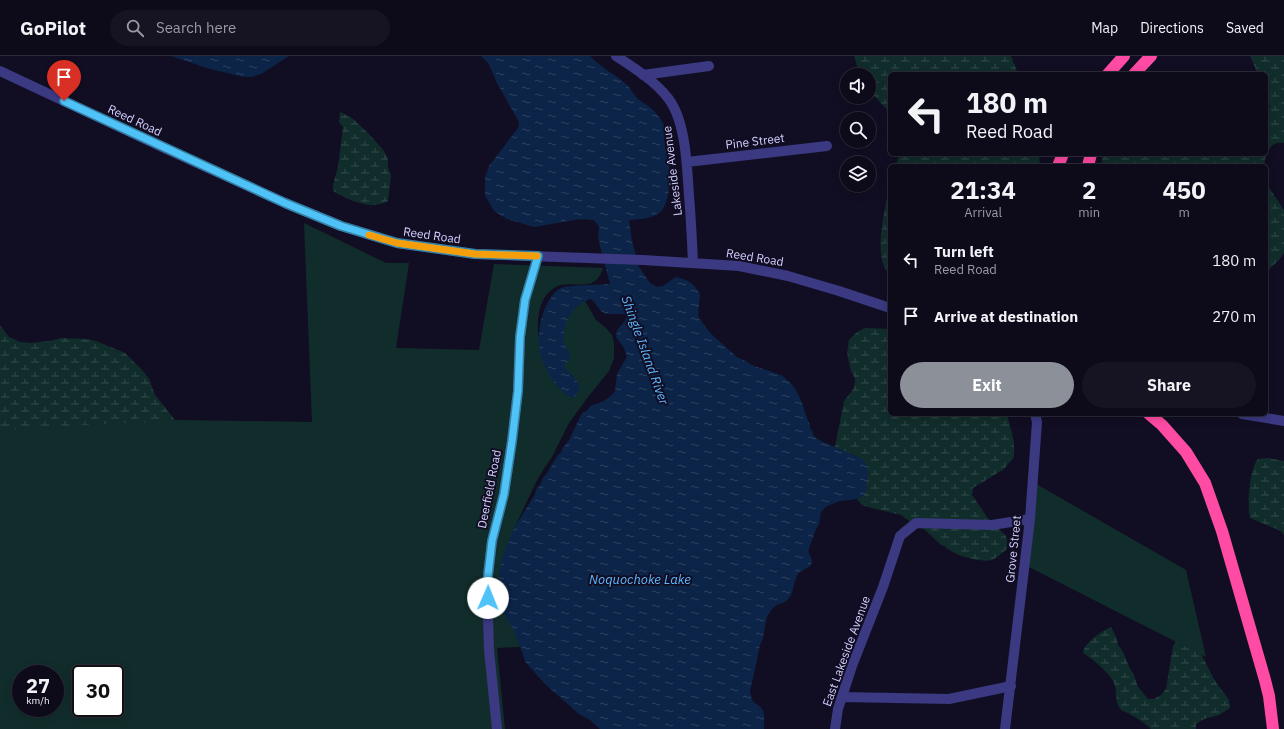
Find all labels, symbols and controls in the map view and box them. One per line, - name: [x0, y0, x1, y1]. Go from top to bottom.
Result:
- search box: [110, 10, 390, 46]
- text: GoPilot: [20, 16, 86, 40]
- icon: search: [124, 17, 146, 39]
- text: Search here: [156, 18, 236, 37]
- text: Map: [1091, 19, 1118, 37]
- text: Directions: [1140, 19, 1204, 37]
- text: Saved: [1226, 19, 1264, 37]
- pin: [47, 60, 81, 101]
- icon: arrive: [53, 66, 75, 88]
- map controls: [840, 68, 876, 192]
- button: sound: [840, 68, 876, 104]
- text: 180 m: [966, 84, 1048, 121]
- icon: left: [900, 88, 952, 140]
- street label: Reed Road: [106, 101, 164, 139]
- button: search: [840, 112, 876, 148]
- text: Reed Road: [966, 120, 1053, 143]
- street label: Lakeside Avenue: [659, 125, 685, 217]
- street label: Pine Street: [725, 130, 785, 152]
- button: layers: [840, 156, 876, 192]
- text: 21:34: [950, 174, 1016, 206]
- text: 2: [1082, 174, 1096, 206]
- text: 450: [1162, 174, 1206, 206]
- text: Arrival: [964, 204, 1002, 221]
- text: min: [1078, 204, 1100, 221]
- text: m: [1178, 204, 1190, 221]
- street label: Reed Road: [402, 224, 462, 246]
- text: Turn left: [934, 242, 994, 261]
- street label: Reed Road: [725, 245, 785, 269]
- icon: left: [900, 249, 922, 271]
- text: 180 m: [1212, 251, 1256, 270]
- text: Reed Road: [934, 261, 997, 278]
- water label: Shingle Island River: [617, 293, 673, 408]
- icon: arrive: [900, 305, 922, 327]
- text: Arrive at destination: [934, 307, 1078, 326]
- text: 270 m: [1212, 307, 1256, 326]
- button: Exit: [900, 362, 1074, 408]
- button: Share: [1082, 362, 1256, 408]
- street label: Deerfield Road: [474, 448, 504, 530]
- street label: Grove Street: [1002, 515, 1024, 583]
- water label: Noquochoke Lake: [589, 571, 691, 588]
- position arrow: [467, 577, 509, 619]
- street label: East Lakeside Avenue: [819, 593, 873, 708]
- speed limit sign: 30: [72, 665, 124, 717]
- text: 27: [26, 672, 50, 699]
- text: km/h: [26, 694, 50, 707]

